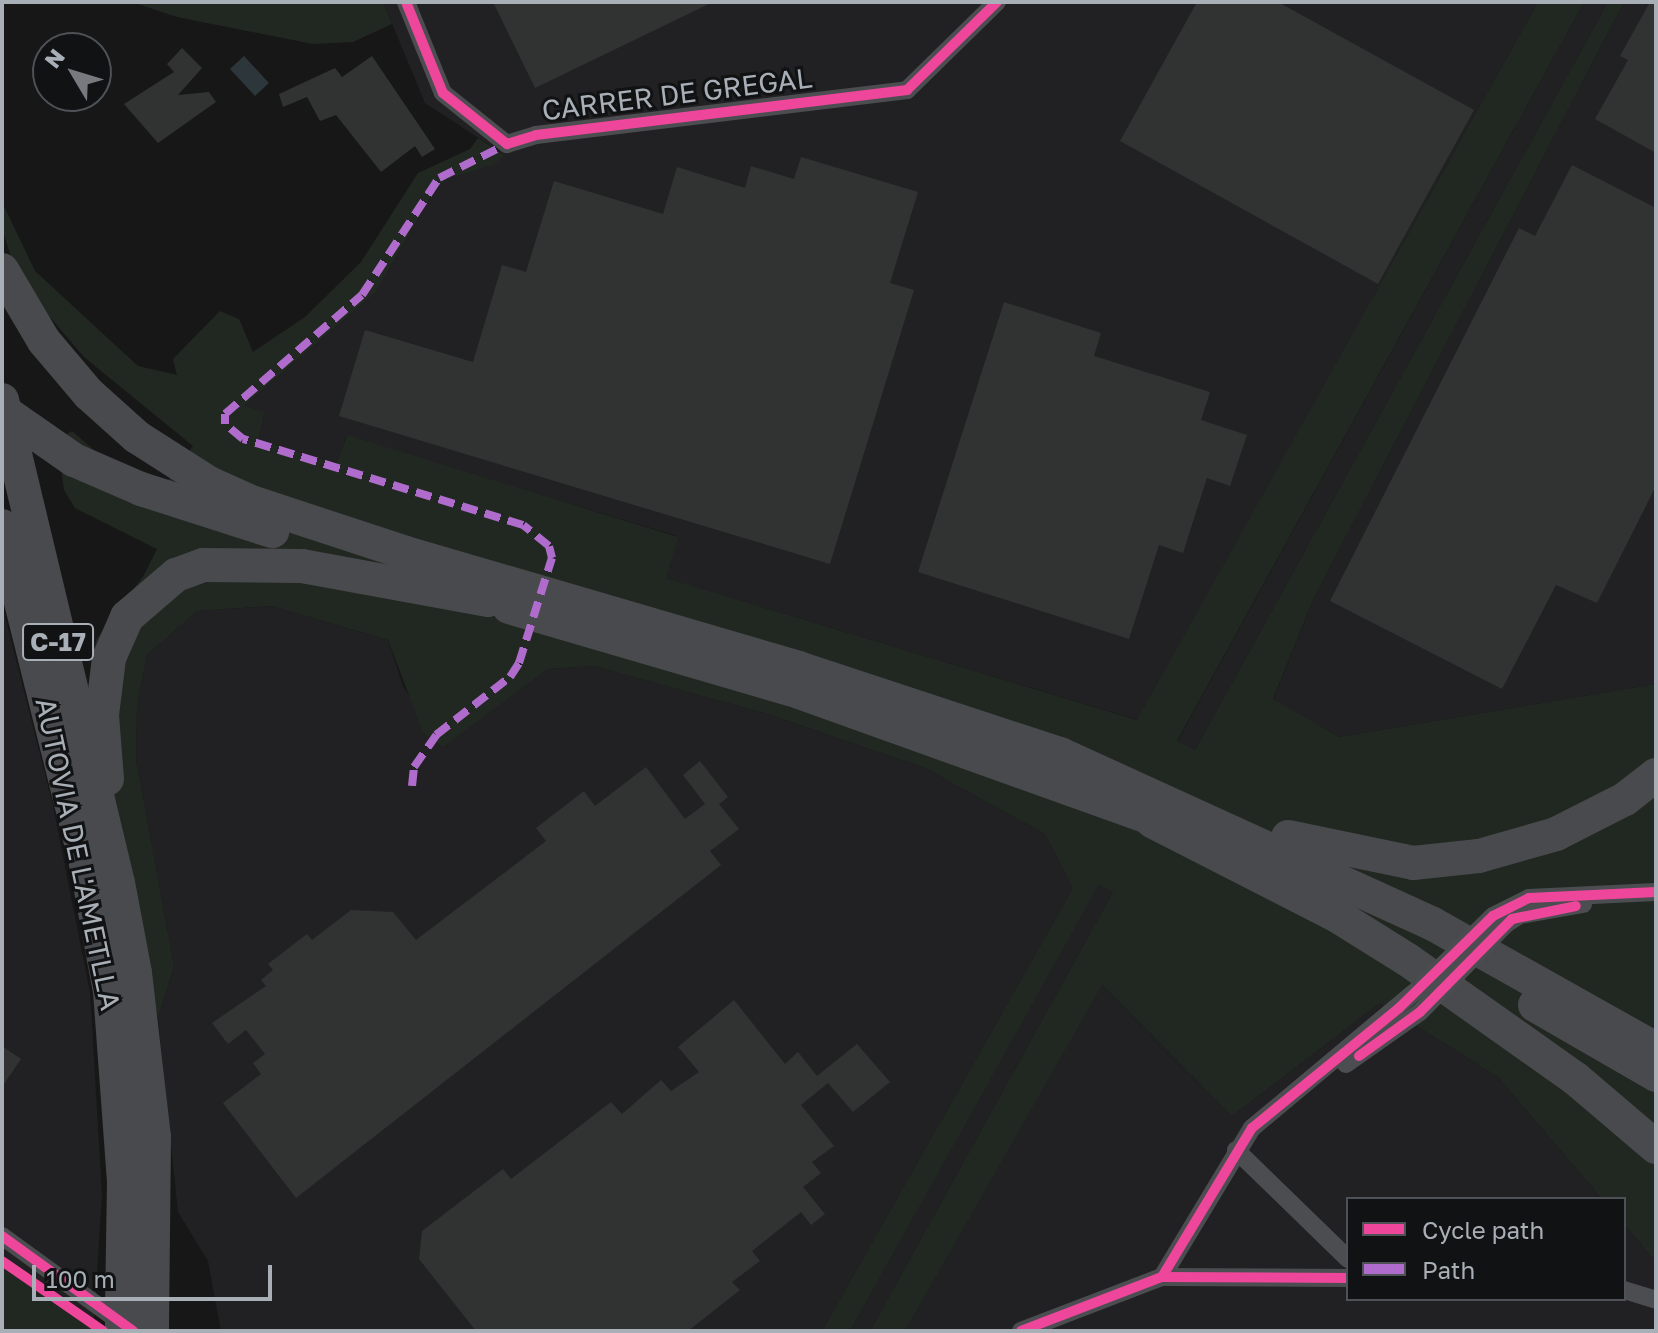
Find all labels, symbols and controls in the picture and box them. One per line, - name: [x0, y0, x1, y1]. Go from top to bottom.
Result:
- north arrow: [32, 32, 112, 112]
- text: N: [38, 43, 70, 73]
- street label: CARRER DE GREGAL: [540, 61, 814, 127]
- road number: C-17: [22, 620, 94, 664]
- street label: AUTOVIA DE L'AMETLLA: [28, 695, 128, 1013]
- legend: [1346, 1197, 1626, 1301]
- text: Cycle path: [1422, 1215, 1544, 1244]
- scale bar: [36, 1249, 276, 1299]
- text: Path: [1422, 1255, 1475, 1284]
- text: 100 m: [46, 1264, 115, 1293]

